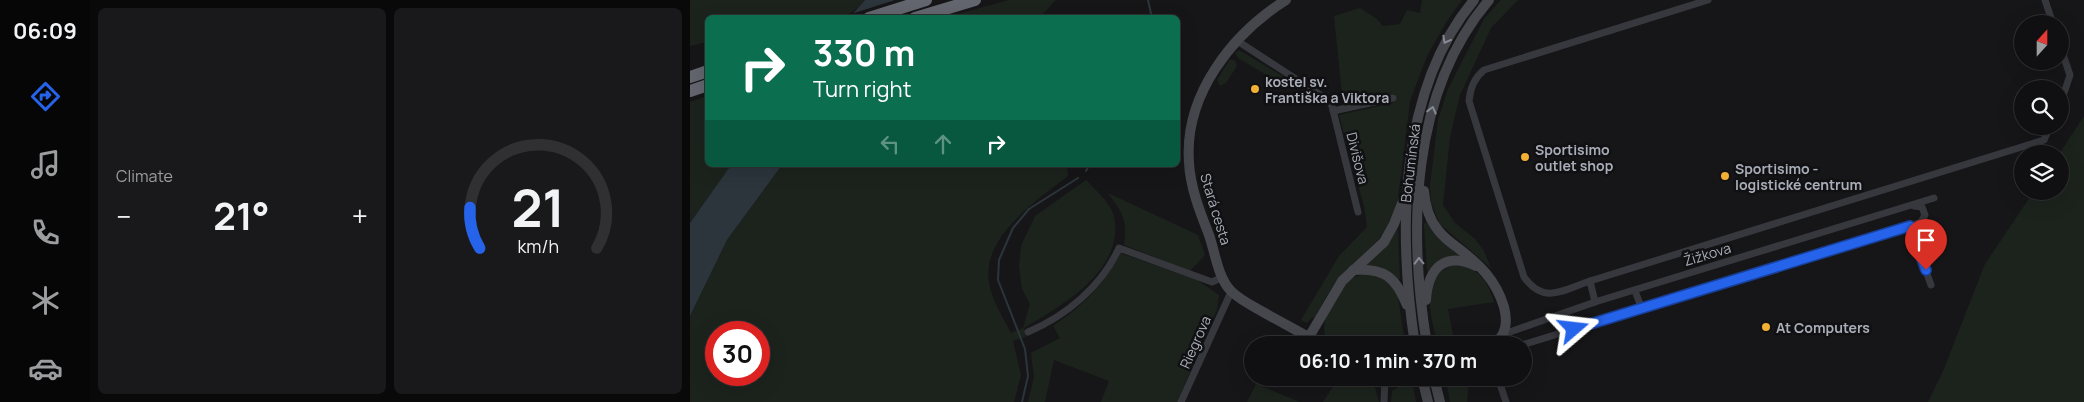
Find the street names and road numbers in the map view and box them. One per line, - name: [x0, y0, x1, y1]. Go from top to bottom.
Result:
- street label: Bohumínská: [1396, 123, 1424, 203]
- street label: Divišova: [1342, 130, 1374, 186]
- street label: Stará cesta: [1196, 171, 1236, 247]
- street label: Žižkova: [1681, 238, 1733, 270]
- street label: Riegrova: [1175, 313, 1215, 371]

